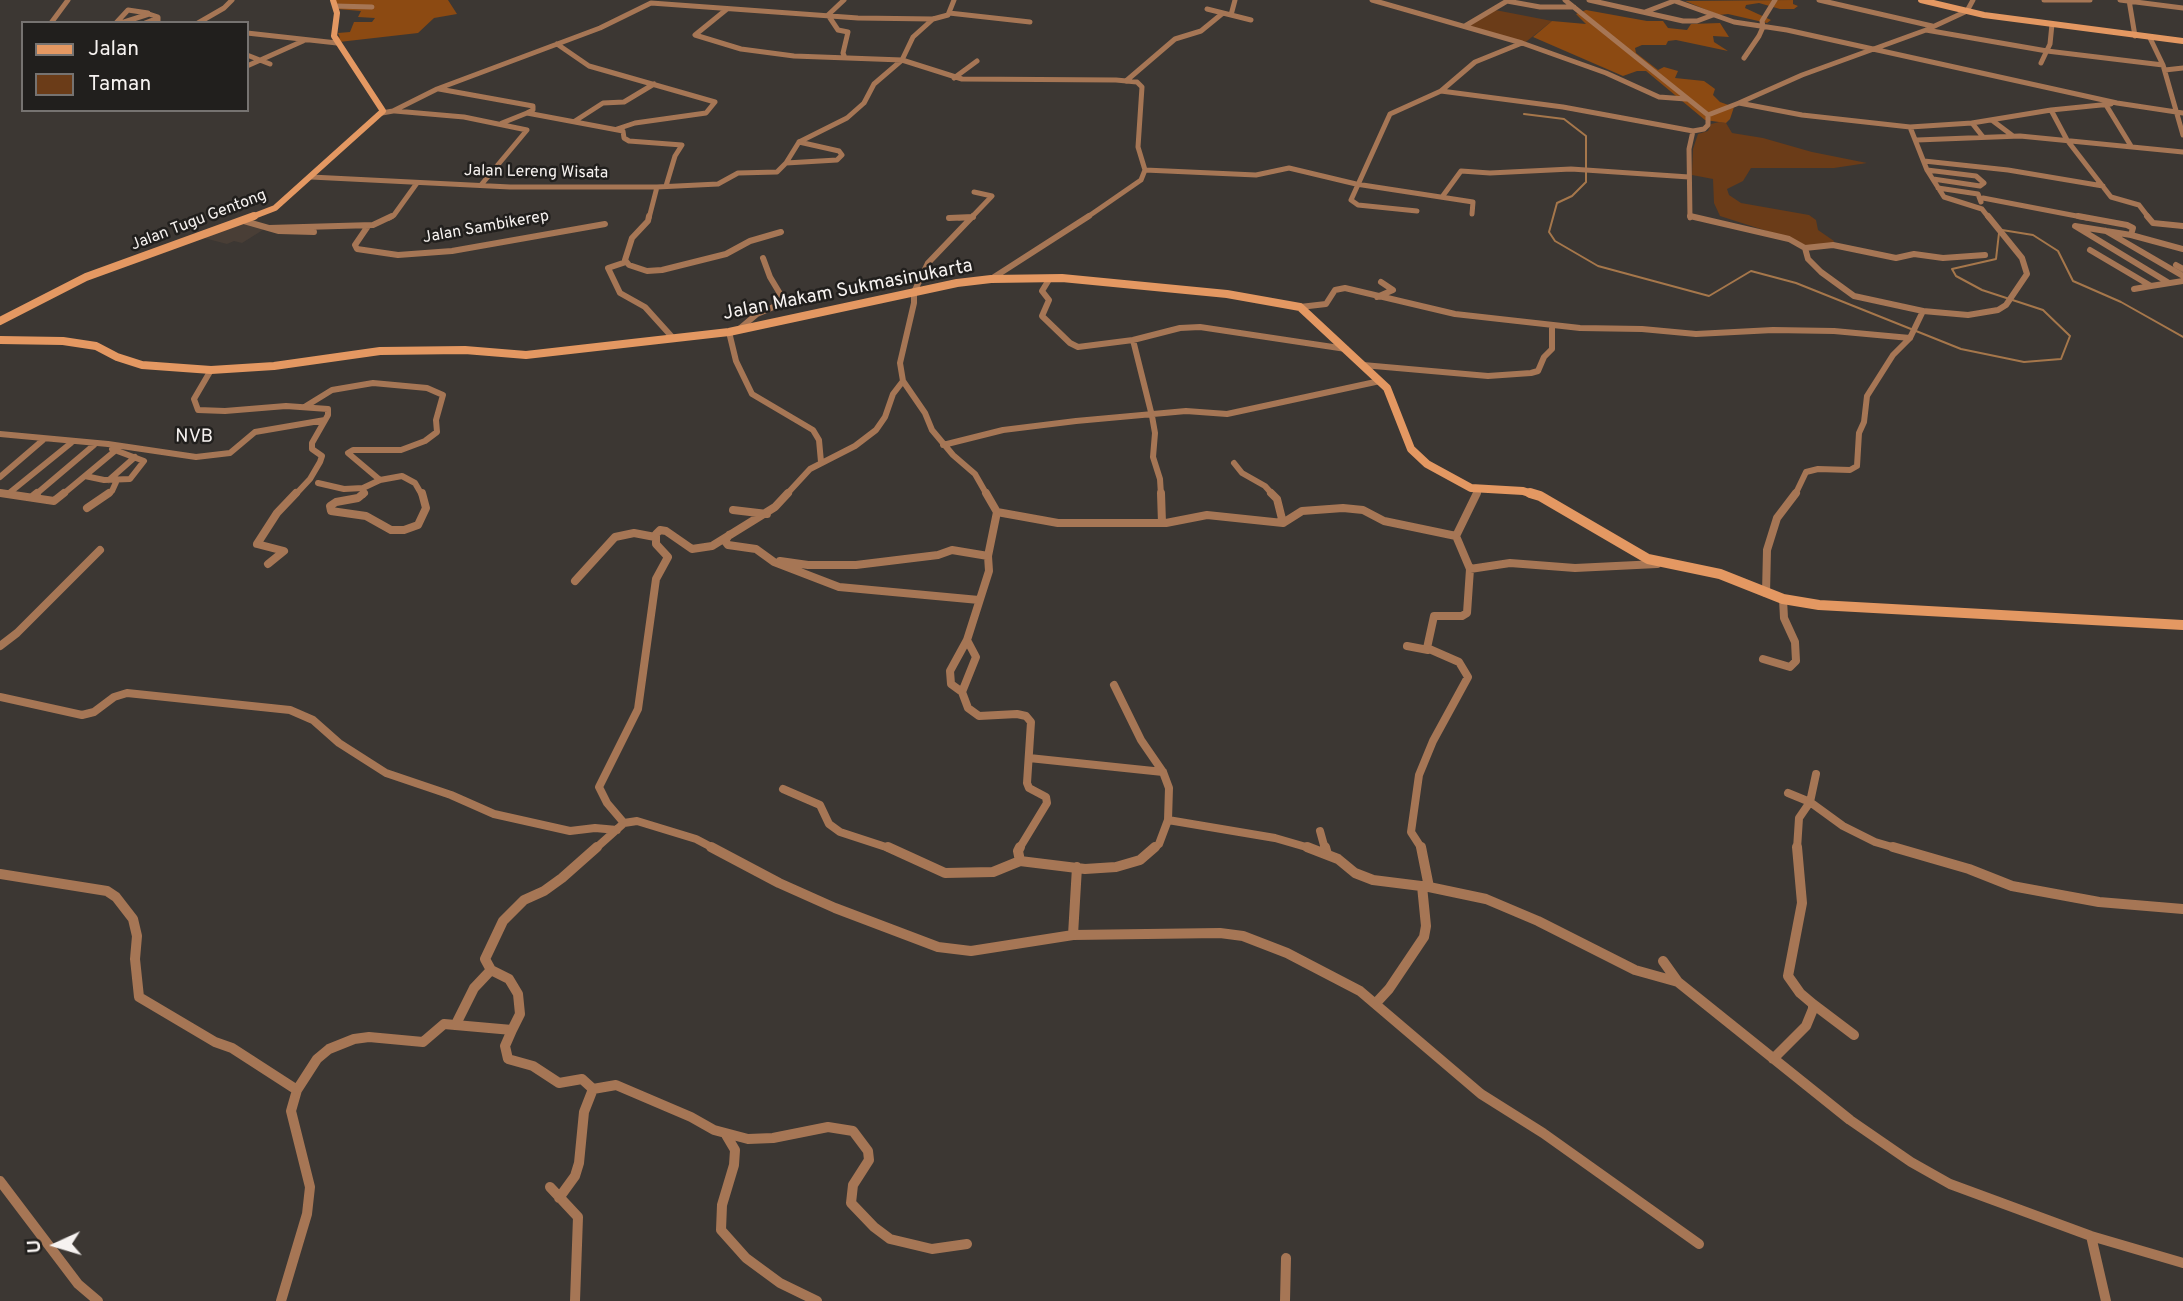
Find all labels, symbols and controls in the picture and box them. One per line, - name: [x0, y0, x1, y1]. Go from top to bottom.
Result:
- legend: [21, 21, 248, 112]
- text: Jalan: [88, 36, 139, 63]
- text: Taman: [88, 71, 151, 98]
- street label: Jalan Lereng Wisata: [464, 162, 608, 184]
- street label: Jalan Tugu Gentong: [128, 186, 270, 256]
- street label: Jalan Sambikerep: [421, 207, 551, 249]
- street label: Jalan Makam Sukmasinukarta: [721, 256, 975, 326]
- street label: NVB: [175, 426, 213, 450]
- north arrow: [21, 1210, 91, 1280]
- text: U: [23, 1239, 47, 1254]

